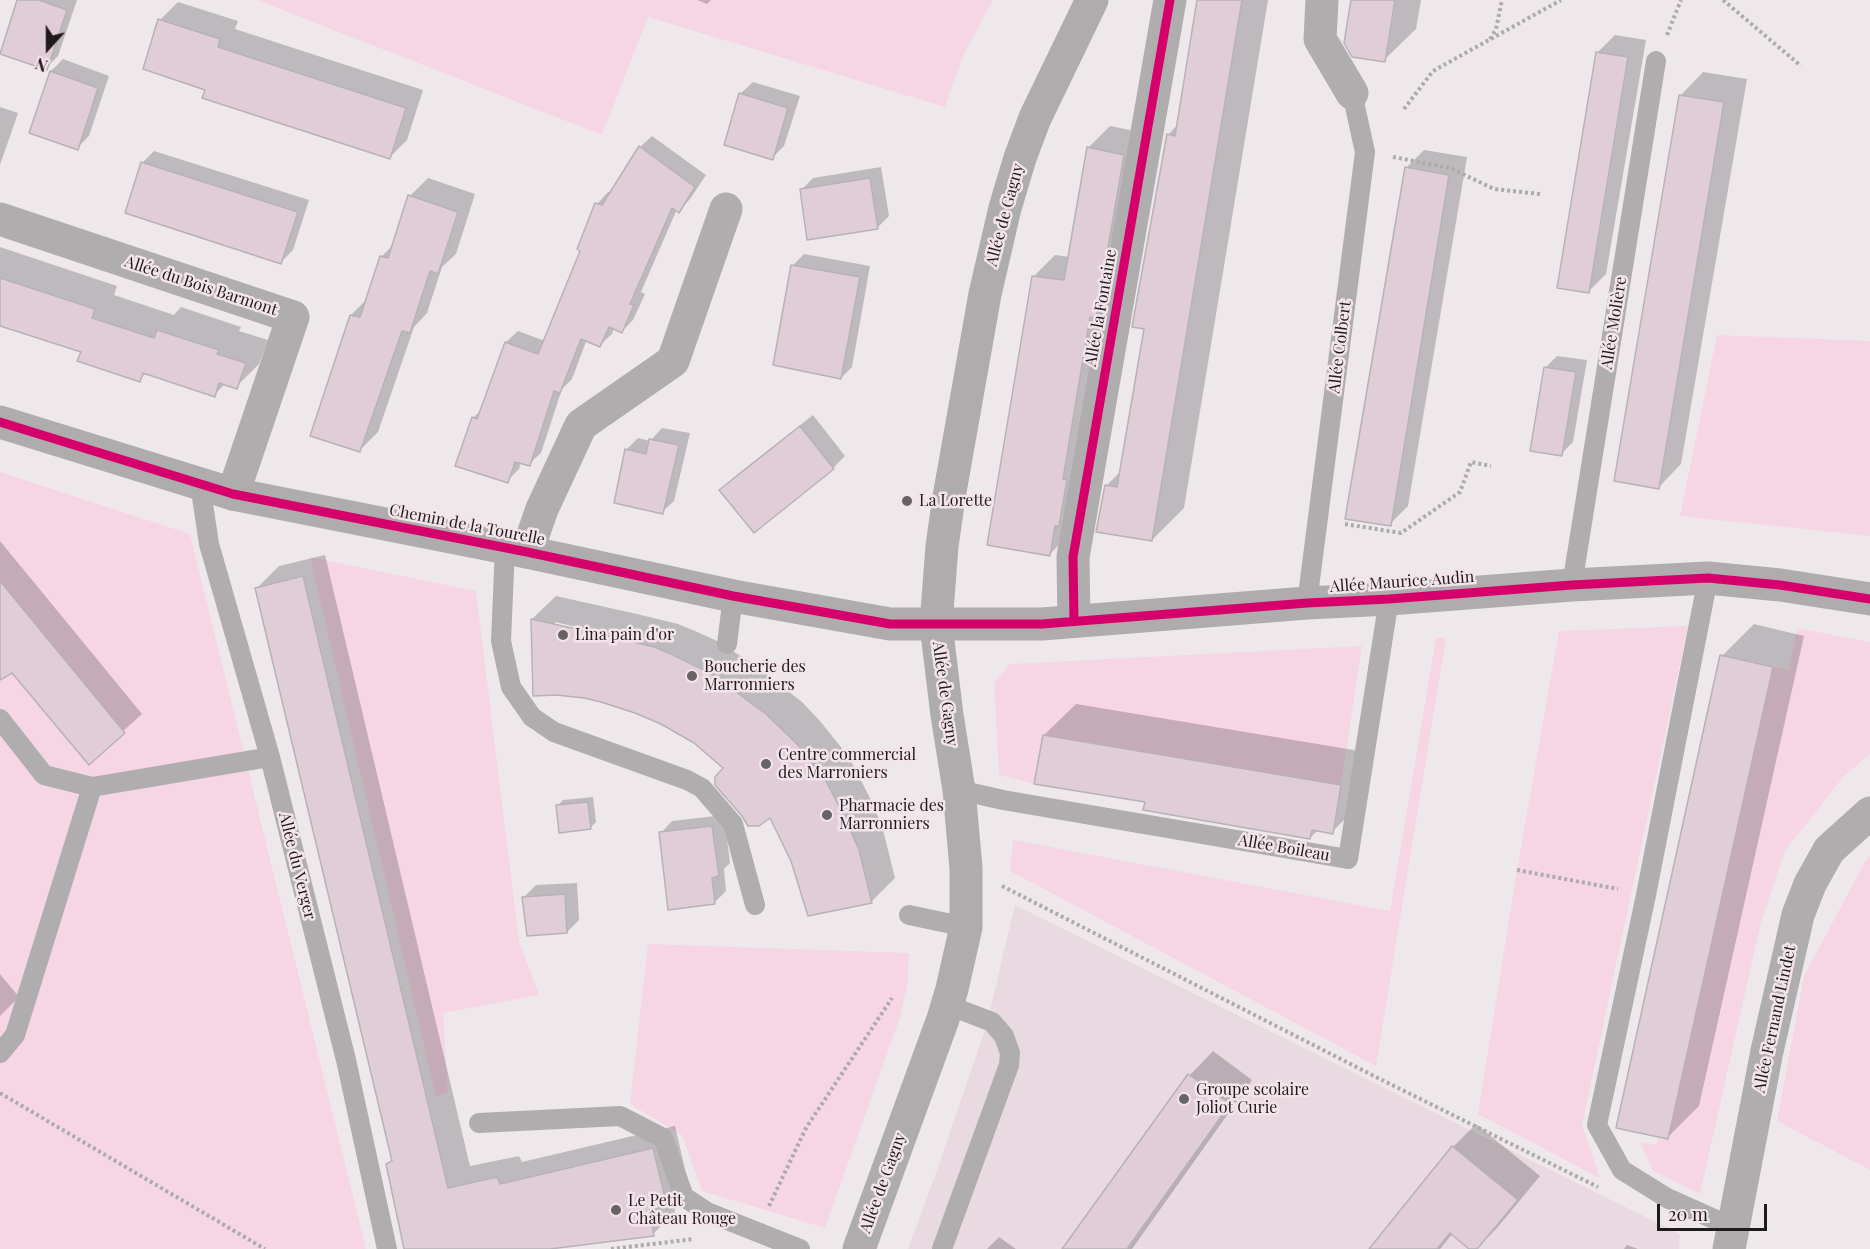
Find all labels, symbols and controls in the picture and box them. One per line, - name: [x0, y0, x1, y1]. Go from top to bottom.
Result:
- north arrow: [18, 18, 78, 78]
- text: N: [32, 53, 51, 77]
- street label: Allée de Gagny: [982, 161, 1028, 269]
- street label: Allée la Fontaine: [1081, 248, 1121, 368]
- street label: Allée du Bois Barmont: [122, 252, 280, 320]
- street label: Allée Molière: [1597, 275, 1631, 371]
- street label: Allée Colbert: [1325, 300, 1355, 394]
- place label: La Lorette: [919, 491, 992, 511]
- marker: La Lorette: [900, 494, 914, 508]
- street label: Chemin de la Tourelle: [388, 500, 546, 550]
- street label: Allée Maurice Audin: [1329, 567, 1475, 597]
- place label: Lina pain d'or: [575, 625, 674, 645]
- marker: Lina pain d'or: [556, 628, 570, 642]
- street label: Allée de Gagny: [928, 640, 962, 748]
- place label: Boucherie des Marronniers: [704, 657, 806, 695]
- marker: Boucherie des Marronniers: [685, 669, 699, 683]
- place label: Centre commercial des Marroniers: [778, 745, 916, 783]
- marker: Centre commercial des Marroniers: [759, 757, 773, 771]
- place label: Pharmacie des Marronniers: [839, 796, 944, 834]
- marker: Pharmacie des Marronniers: [820, 808, 834, 822]
- street label: Allée du Verger: [274, 810, 320, 922]
- street label: Allée Boileau: [1237, 831, 1331, 865]
- street label: Allée Fernand Lindet: [1750, 944, 1800, 1094]
- place label: Groupe scolaire Joliot Curie: [1196, 1080, 1309, 1118]
- marker: Groupe scolaire Joliot Curie: [1177, 1092, 1191, 1106]
- street label: Allée de Gagny: [856, 1130, 910, 1236]
- place label: Le Petit Château Rouge: [628, 1191, 736, 1229]
- scale bar: [1660, 1192, 1770, 1230]
- text: 20 m: [1668, 1202, 1708, 1226]
- marker: Le Petit Château Rouge: [609, 1203, 623, 1217]

